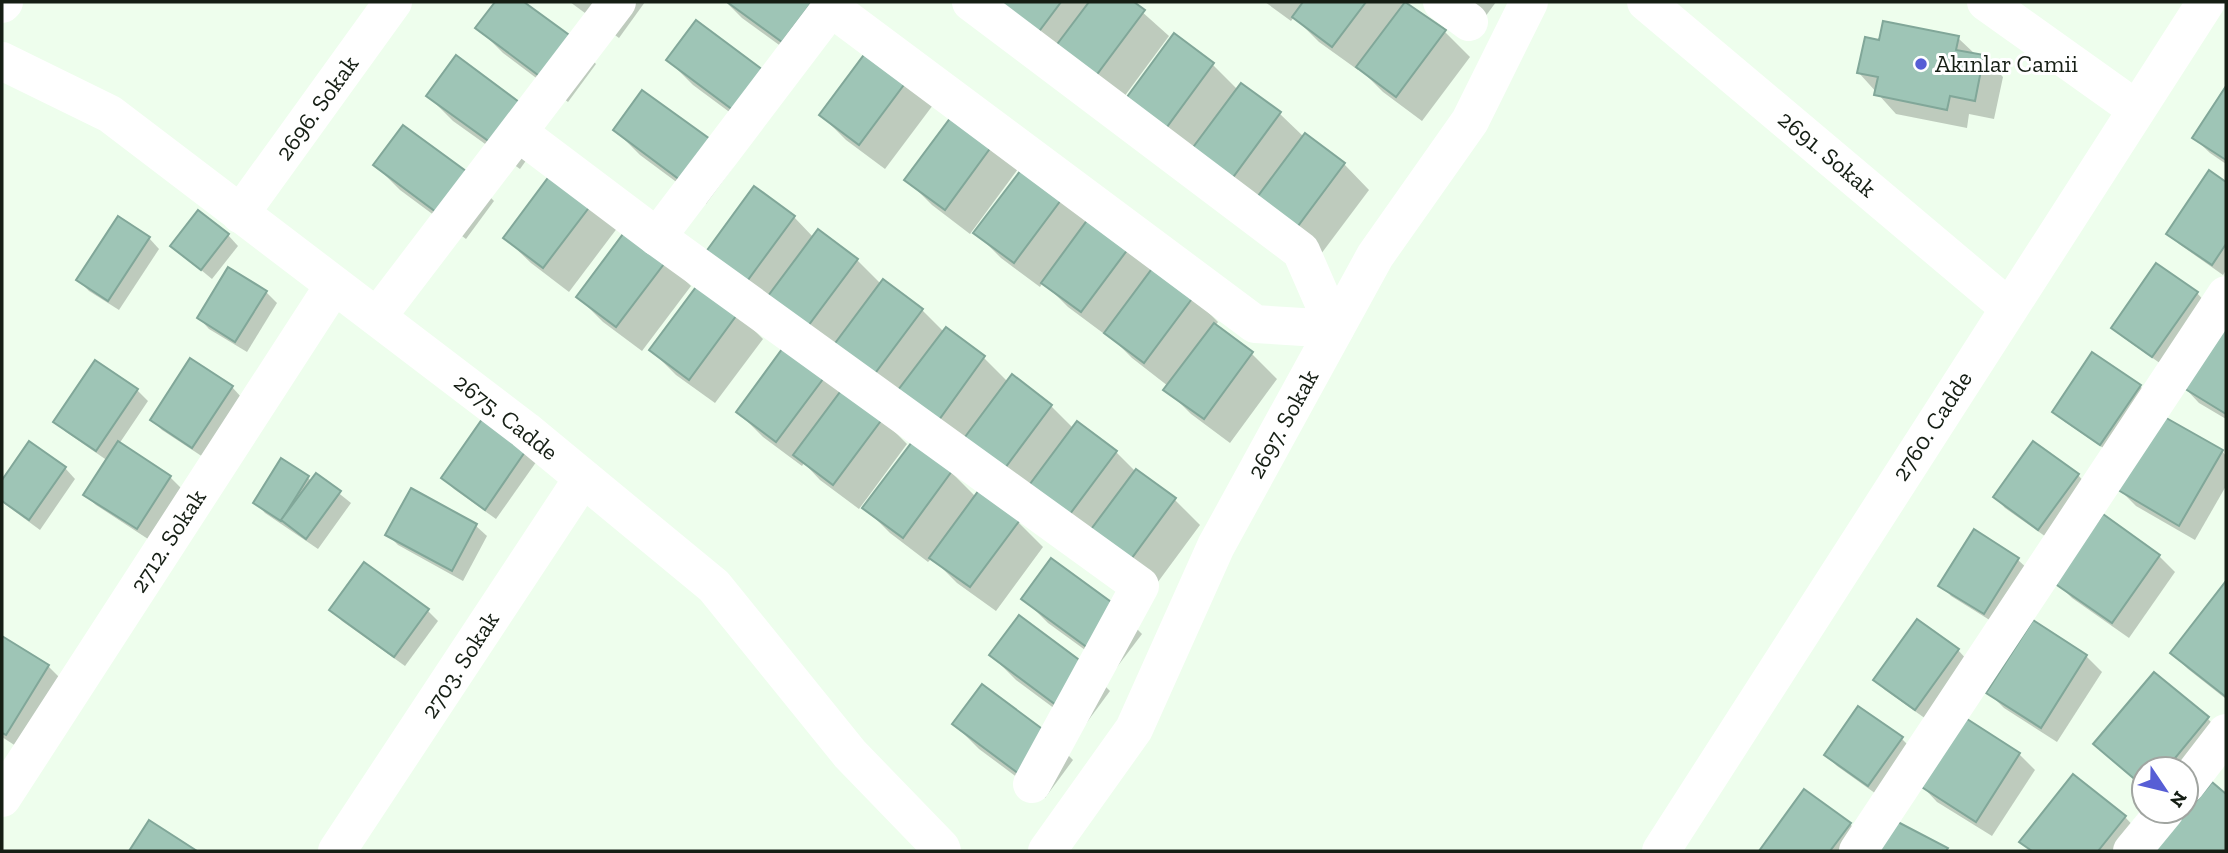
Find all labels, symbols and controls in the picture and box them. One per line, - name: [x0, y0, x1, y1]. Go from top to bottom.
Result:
- street label: 2696. Sokak: [269, 49, 365, 166]
- place label: Akınlar Camii: [1935, 49, 2078, 78]
- marker: Akınlar Camii: [1913, 56, 1929, 72]
- street label: 2691. Sokak: [1772, 104, 1883, 203]
- street label: 2697. Sokak: [1241, 364, 1325, 483]
- street label: 2760. Cadde: [1885, 365, 1978, 486]
- street label: 2675. Cadde: [449, 367, 564, 466]
- street label: 2712. Sokak: [123, 483, 212, 598]
- street label: 2703. Sokak: [414, 605, 505, 724]
- north arrow: [2130, 755, 2200, 825]
- text: N: [2165, 787, 2192, 812]

